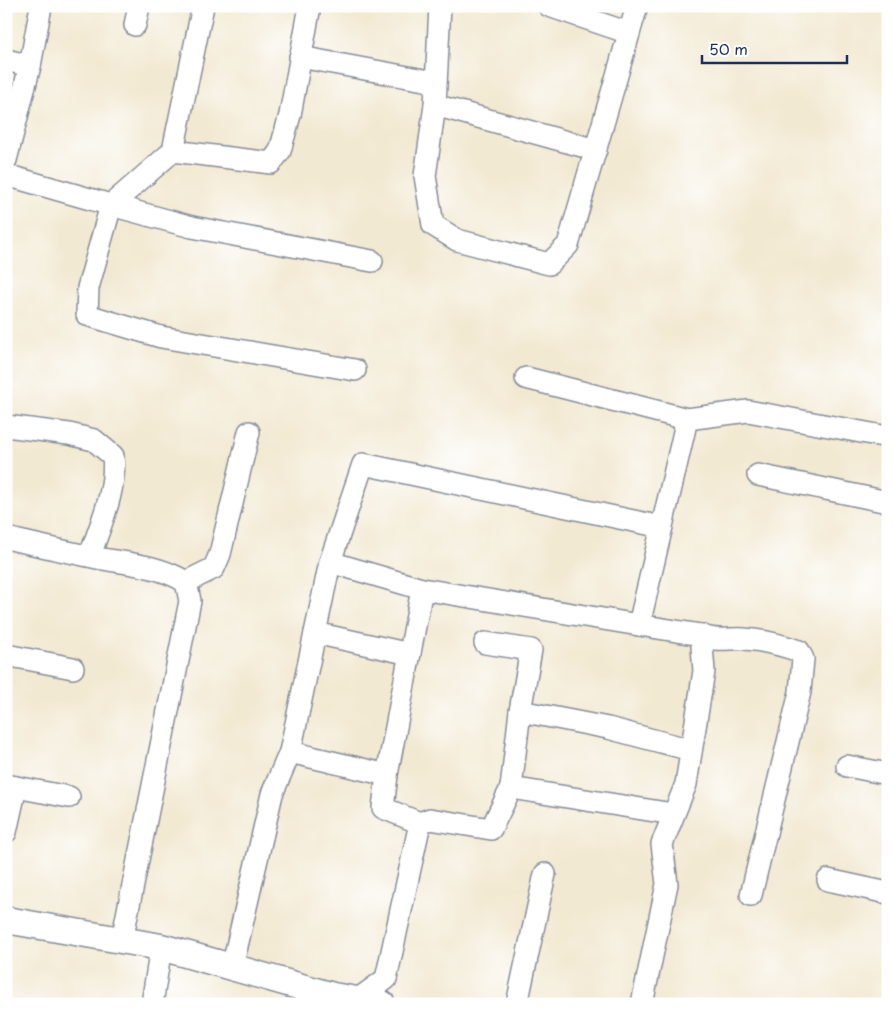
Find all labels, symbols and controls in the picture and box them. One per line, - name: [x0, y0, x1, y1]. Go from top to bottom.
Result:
- scale bar: [702, 32, 846, 64]
- text: 50 m: [709, 37, 748, 60]

